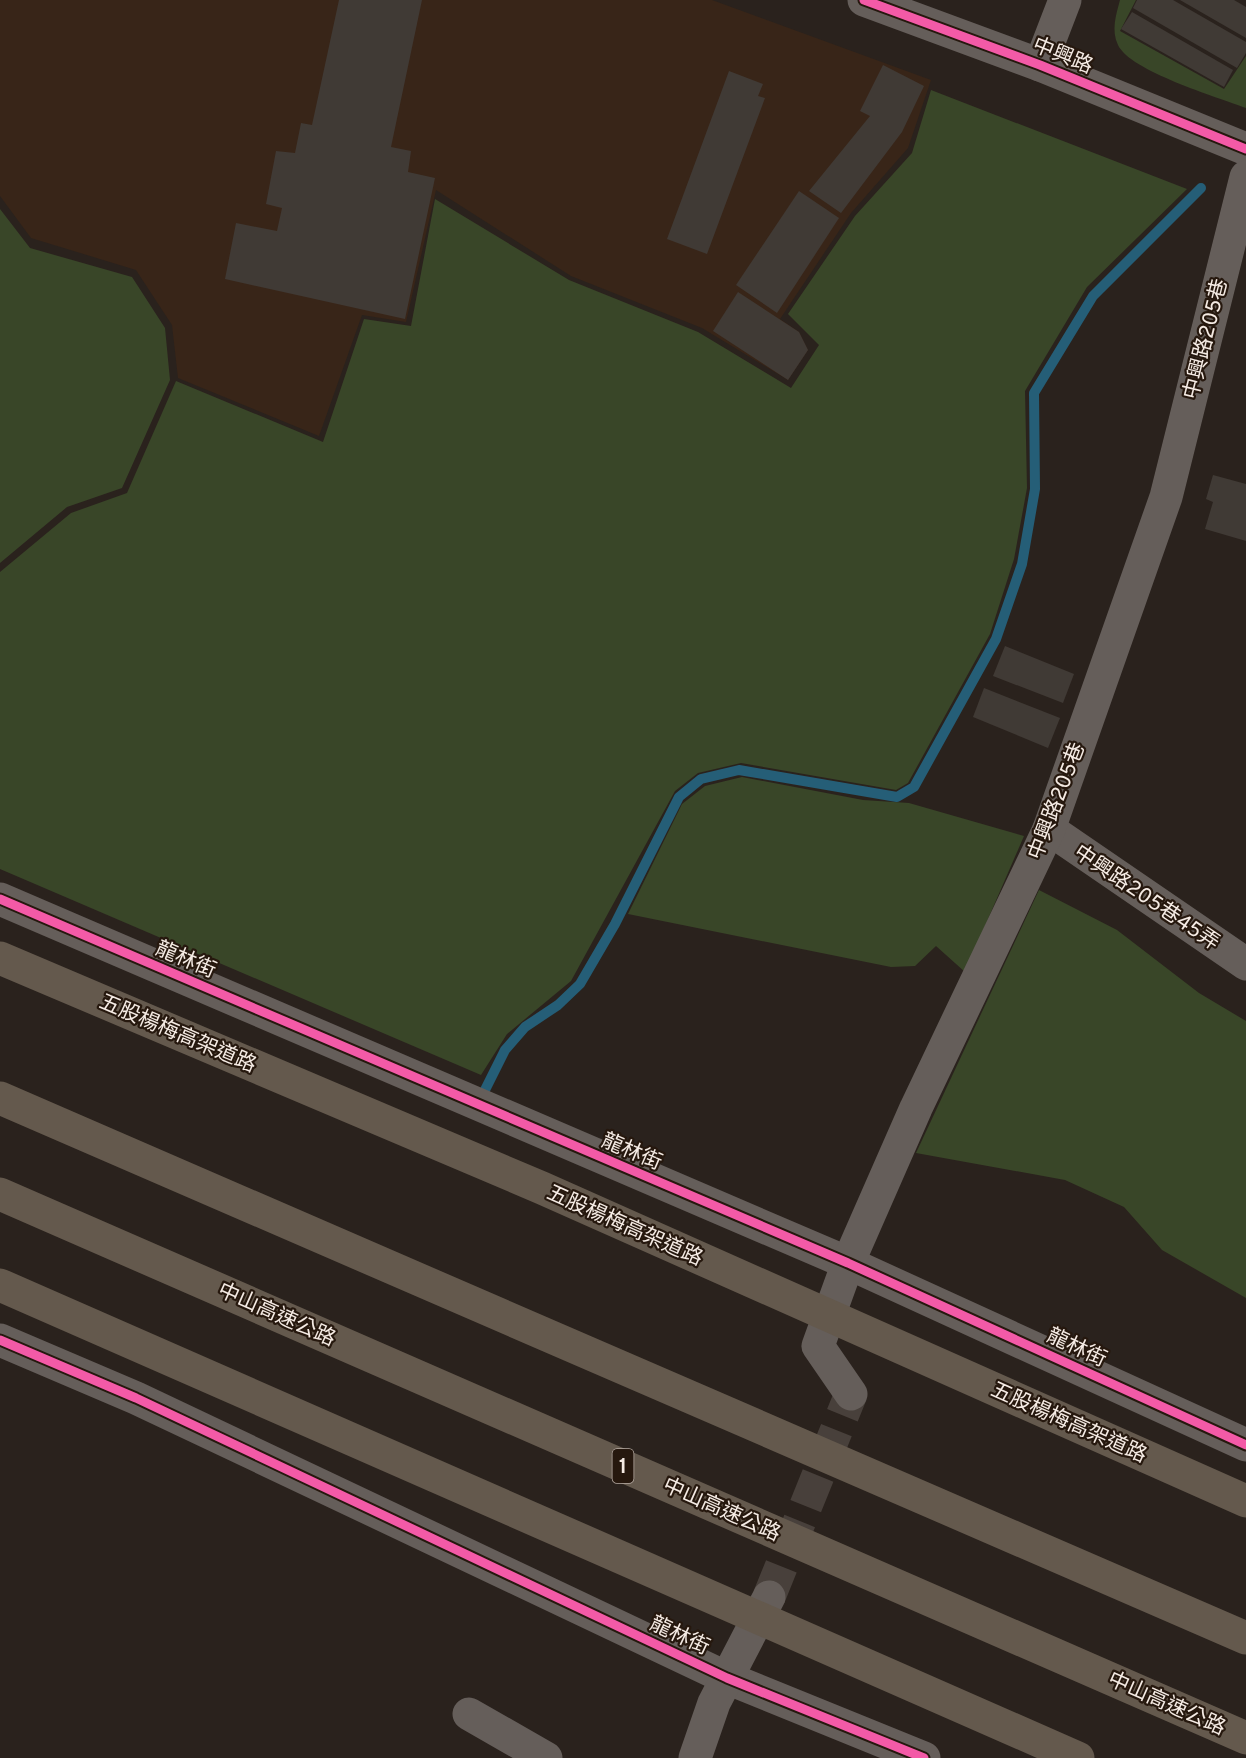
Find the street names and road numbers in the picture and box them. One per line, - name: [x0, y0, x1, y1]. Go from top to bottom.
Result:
- street label: 中興路: [1028, 32, 1097, 81]
- street label: 中興路205巷: [1178, 276, 1234, 402]
- street label: 中興路205巷: [1023, 739, 1092, 864]
- street label: 中興路205巷45弄: [1068, 839, 1224, 957]
- street label: 龍林街: [151, 936, 220, 985]
- street label: 五股楊梅高架道路: [95, 989, 260, 1080]
- street label: 龍林街: [597, 1128, 666, 1177]
- street label: 五股楊梅高架道路: [542, 1180, 707, 1273]
- street label: 中山高速公路: [213, 1277, 339, 1353]
- street label: 龍林街: [1042, 1323, 1111, 1374]
- street label: 五股楊梅高架道路: [986, 1377, 1151, 1470]
- road number: 1: [612, 1449, 634, 1483]
- street label: 中山高速公路: [658, 1472, 784, 1548]
- street label: 龍林街: [645, 1611, 714, 1662]
- street label: 中山高速公路: [1103, 1666, 1229, 1742]

